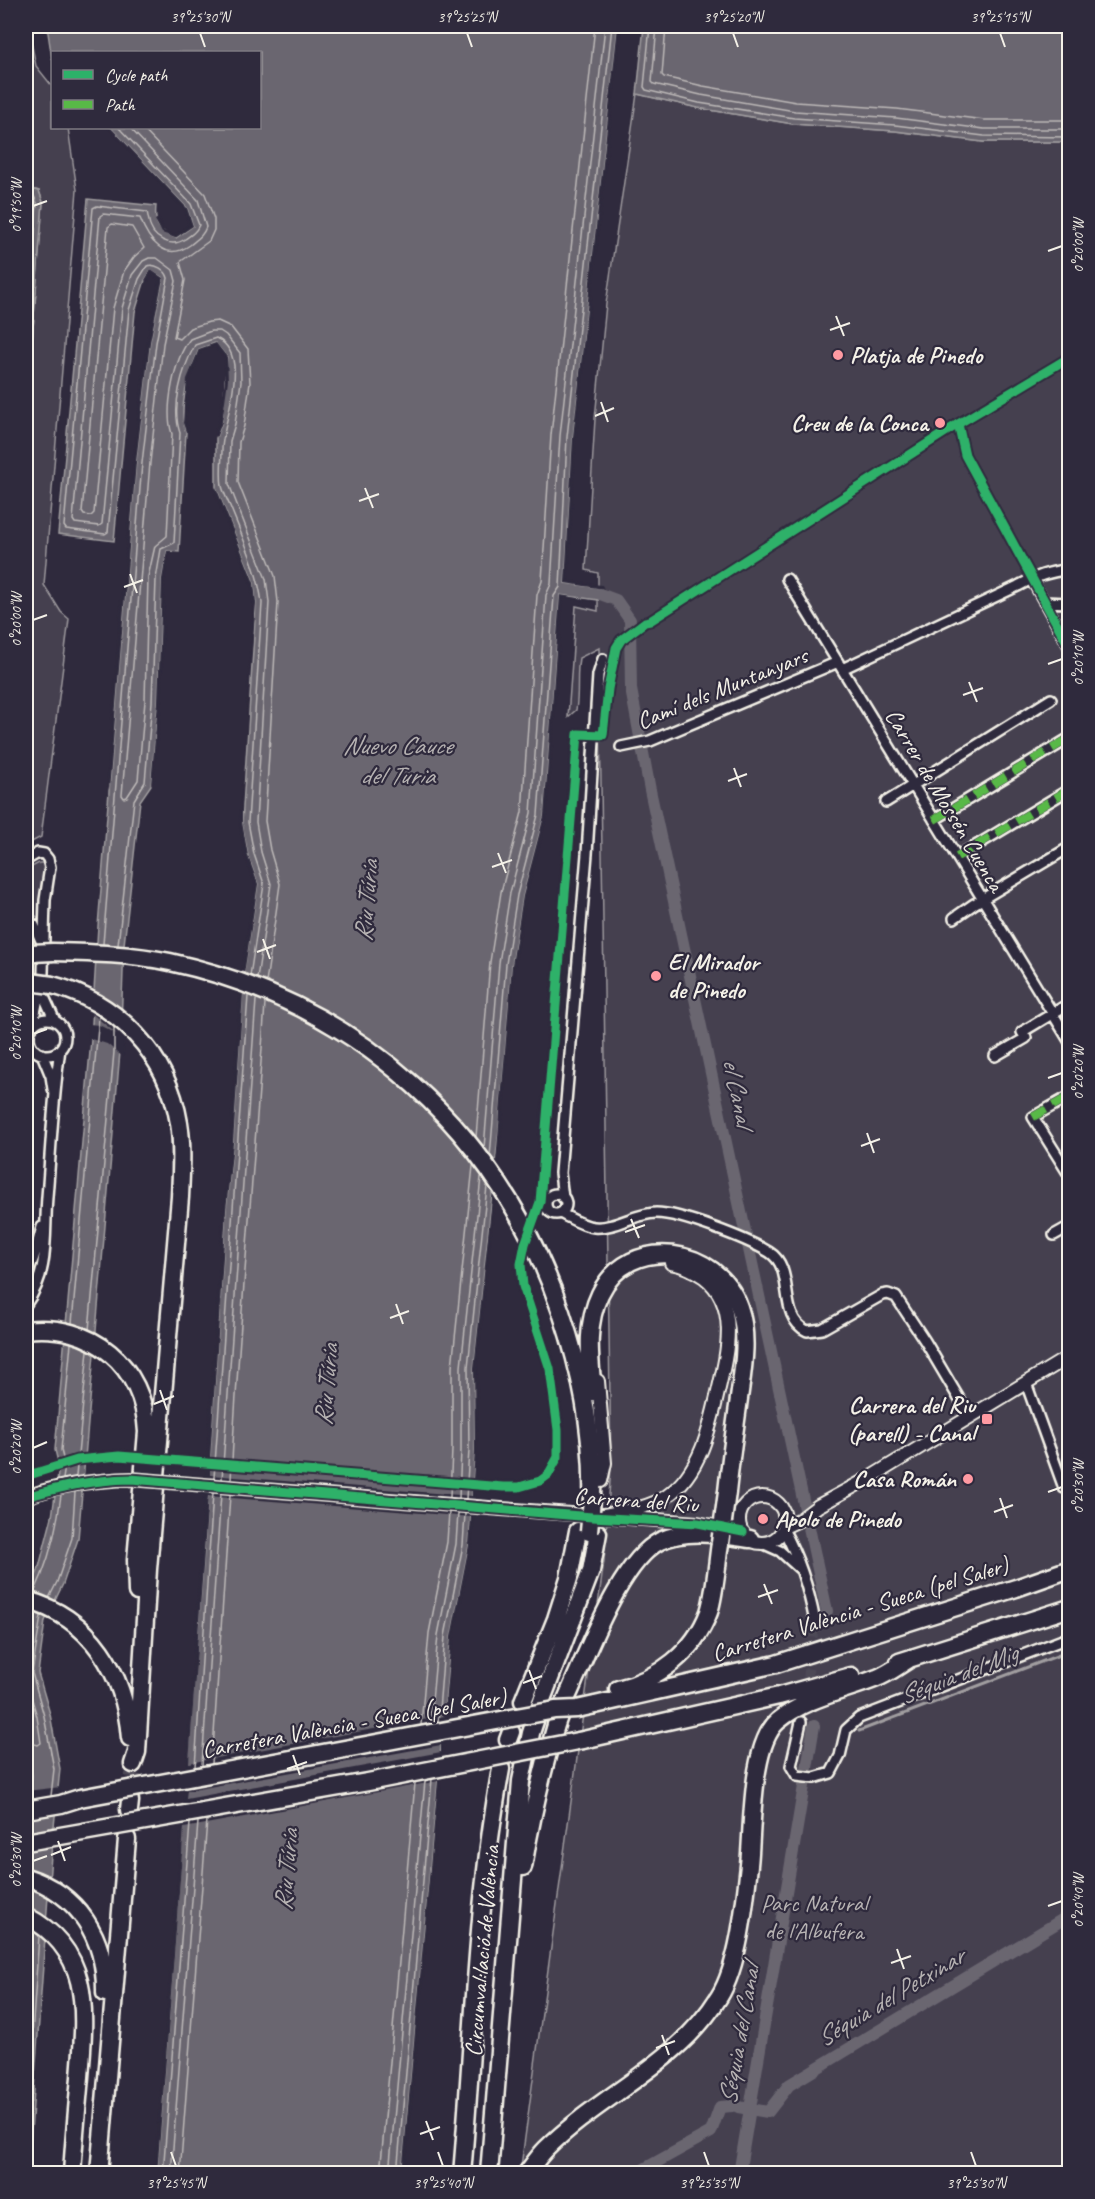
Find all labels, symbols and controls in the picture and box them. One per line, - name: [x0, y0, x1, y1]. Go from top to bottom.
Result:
- text: 39°25'30"N: [170, 8, 233, 27]
- text: 39°25'25"N: [437, 8, 500, 27]
- text: 39°25'20"N: [703, 8, 766, 27]
- text: 39°25'15"N: [970, 8, 1033, 27]
- legend: [51, 51, 261, 129]
- text: Cycle path: [105, 64, 168, 86]
- text: Path: [105, 94, 135, 116]
- text: 0°19'50"W: [7, 176, 26, 233]
- text: 0°20'00"W: [1069, 216, 1088, 273]
- place label: Platja de Pinedo: [850, 340, 984, 370]
- marker: Platja de Pinedo: [831, 348, 845, 362]
- place label: Creu de la Conca: [791, 408, 930, 438]
- marker: Creu de la Conca: [933, 416, 947, 430]
- text: 0°20'00"W: [7, 590, 26, 647]
- text: 0°20'10"W: [1069, 629, 1088, 686]
- street label: Camí dels Muntanyars: [632, 639, 814, 736]
- street label: Carrer de Mossén Cuenca: [879, 703, 1013, 899]
- water label: Nuevo Cauce del Turia: [343, 729, 455, 792]
- water label: Riu Túria: [346, 857, 386, 943]
- place label: El Mirador de Pinedo: [668, 947, 761, 1005]
- marker: El Mirador de Pinedo: [649, 969, 663, 983]
- text: 0°20'10"W: [7, 1004, 26, 1061]
- text: 0°20'20"W: [1069, 1043, 1088, 1100]
- water label: el Canal: [715, 1055, 763, 1138]
- water label: Riu Túria: [306, 1341, 346, 1427]
- place label: Carrera del Riu (parell) - Canal: [847, 1390, 980, 1448]
- marker: Carrera del Riu (parell) - Canal: [980, 1412, 994, 1426]
- text: 0°20'20"W: [7, 1418, 26, 1475]
- text: 0°20'30"W: [1069, 1457, 1088, 1514]
- place label: Casa Román: [853, 1464, 957, 1494]
- marker: Casa Román: [961, 1472, 975, 1486]
- street label: Carrera del Riu: [573, 1481, 701, 1519]
- place label: Apolo de Pinedo: [775, 1504, 903, 1534]
- marker: Apolo de Pinedo: [756, 1512, 770, 1526]
- street label: Carretera València - Sueca (pel Saler): [708, 1549, 1013, 1668]
- water label: Séquia del Mig: [894, 1635, 1025, 1712]
- street label: Carretera València - Sueca (pel Saler): [199, 1681, 510, 1765]
- water label: Riu Túria: [266, 1826, 306, 1912]
- text: 0°20'30"W: [7, 1831, 26, 1888]
- street label: Circumval·lació de València: [458, 1843, 506, 2058]
- text: 0°20'40"W: [1069, 1871, 1088, 1928]
- park label: Parc Natural de l'Albufera: [761, 1888, 871, 1946]
- water label: Séquia del Petxinar: [810, 1938, 974, 2054]
- water label: Séquia del Canal: [711, 1954, 769, 2107]
- text: 39°25'45"N: [146, 2174, 209, 2193]
- text: 39°25'40"N: [413, 2174, 476, 2193]
- text: 39°25'35"N: [679, 2174, 742, 2193]
- text: 39°25'30"N: [946, 2174, 1009, 2193]

